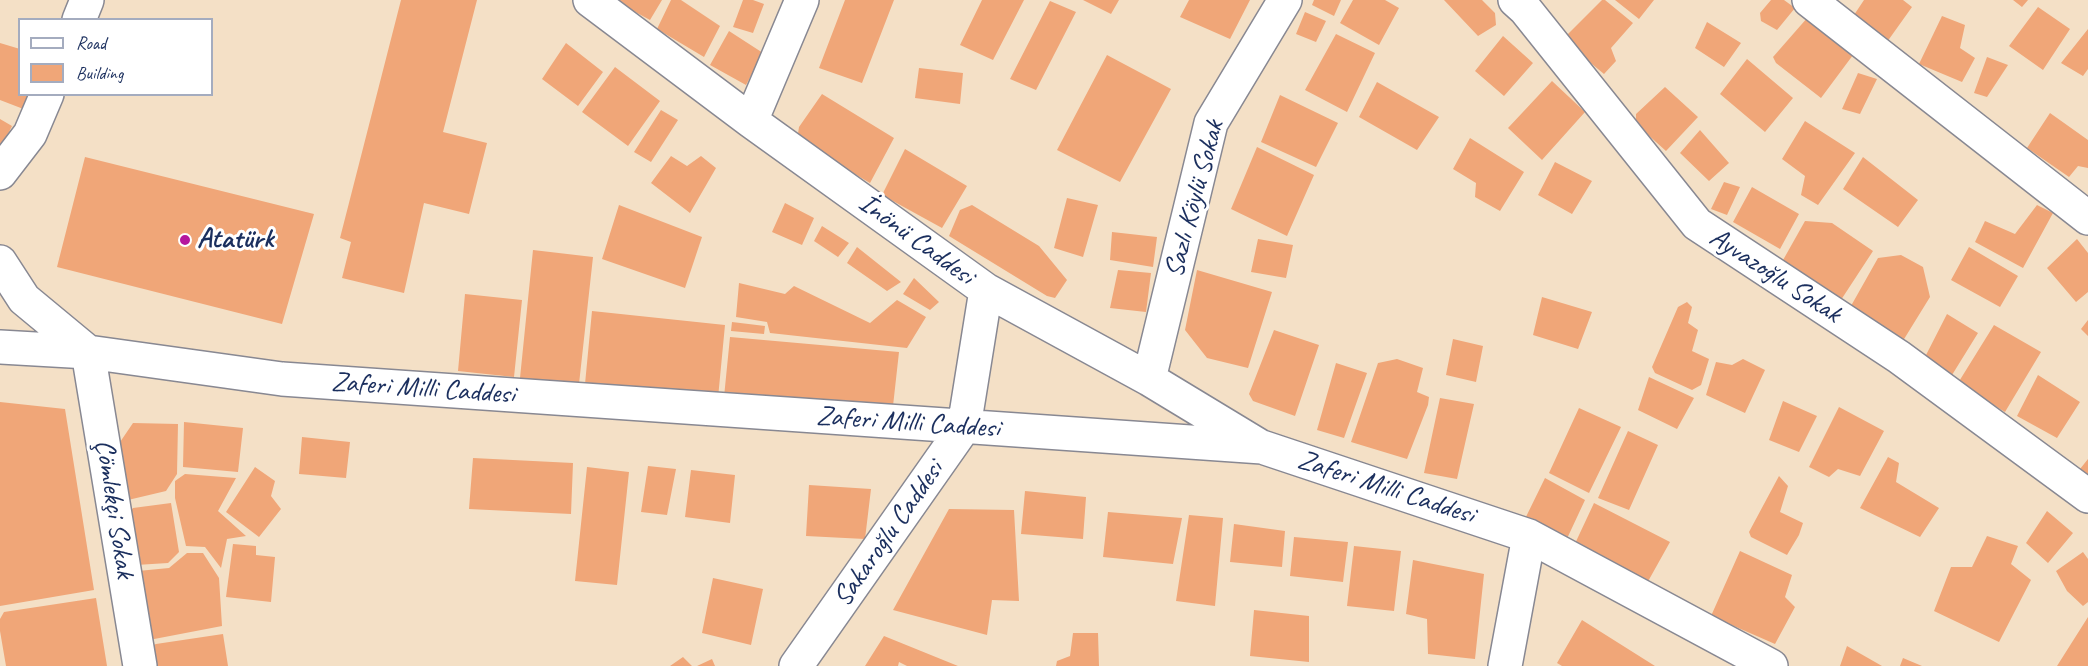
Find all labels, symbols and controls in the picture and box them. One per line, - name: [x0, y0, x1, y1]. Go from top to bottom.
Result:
- legend: [18, 18, 213, 96]
- text: Road: [76, 32, 106, 54]
- text: Building: [76, 62, 123, 84]
- street label: Sazlı Köylü Sokak: [1158, 117, 1232, 281]
- street label: İnönü Caddesi: [852, 187, 980, 293]
- street label: Ayvazoğlu Sokak: [1703, 221, 1847, 331]
- place label: Atatürk: [197, 223, 273, 257]
- marker: Atatürk: [178, 233, 192, 247]
- street label: Zaferi Milli Caddesi: [330, 366, 516, 412]
- street label: Zaferi Milli Caddesi: [815, 400, 1001, 446]
- street label: Çömlekçi Sokak: [86, 437, 142, 581]
- street label: Zaferi Milli Caddesi: [1293, 444, 1479, 532]
- street label: Sakaroğlu Caddesi: [826, 455, 952, 613]

